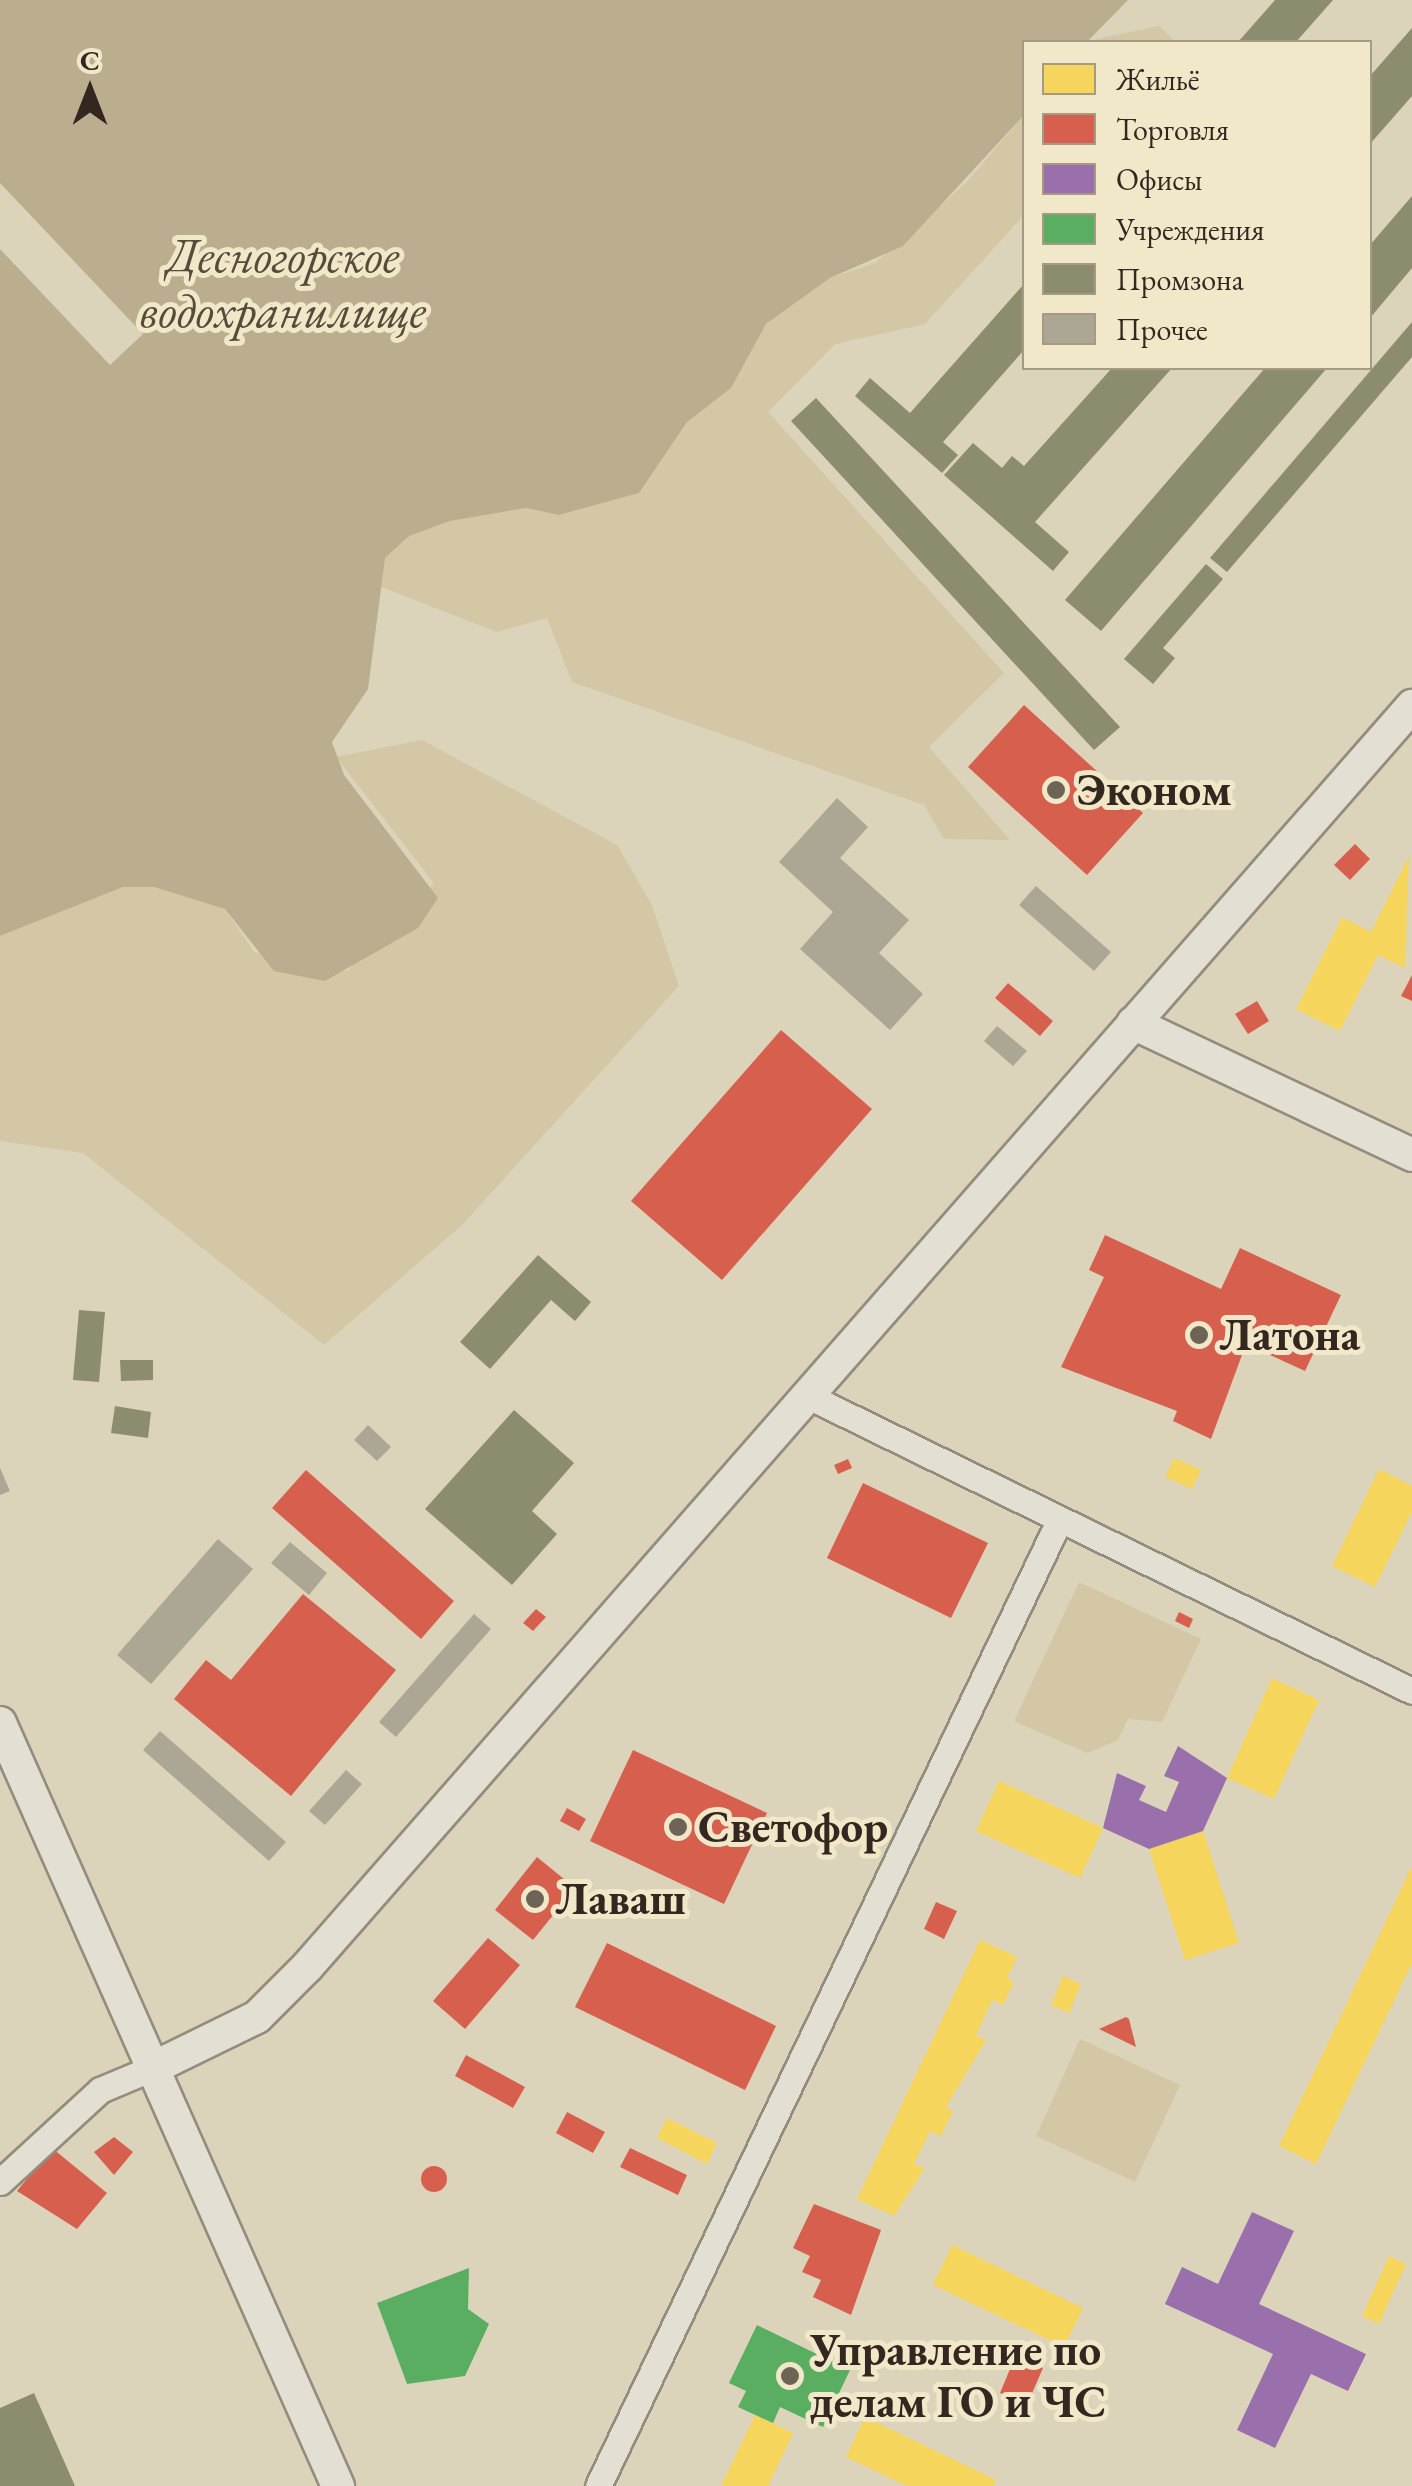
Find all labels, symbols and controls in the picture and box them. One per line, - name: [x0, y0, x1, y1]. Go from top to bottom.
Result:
- north arrow: [40, 40, 140, 140]
- legend: [1022, 40, 1372, 370]
- text: С: [80, 42, 100, 78]
- text: Жильё: [1116, 60, 1200, 99]
- text: Торговля: [1116, 110, 1229, 149]
- text: Офисы: [1116, 160, 1202, 199]
- text: Учреждения: [1116, 210, 1265, 249]
- water label: Десногорское водохранилище: [140, 226, 426, 339]
- text: Промзона: [1116, 260, 1244, 299]
- text: Прочее: [1116, 310, 1208, 349]
- place label: Эконом: [1076, 763, 1231, 817]
- marker: Эконом: [1045, 779, 1067, 801]
- place label: Латона: [1219, 1308, 1360, 1362]
- marker: Латона: [1188, 1324, 1210, 1346]
- place label: Светофор: [698, 1800, 888, 1854]
- marker: Светофор: [667, 1816, 689, 1838]
- place label: Лаваш: [555, 1872, 686, 1926]
- marker: Лаваш: [524, 1888, 546, 1910]
- place label: Управление по делам ГО и ЧС: [810, 2323, 1107, 2429]
- marker: Управление по делам ГО и ЧС: [779, 2365, 801, 2387]

